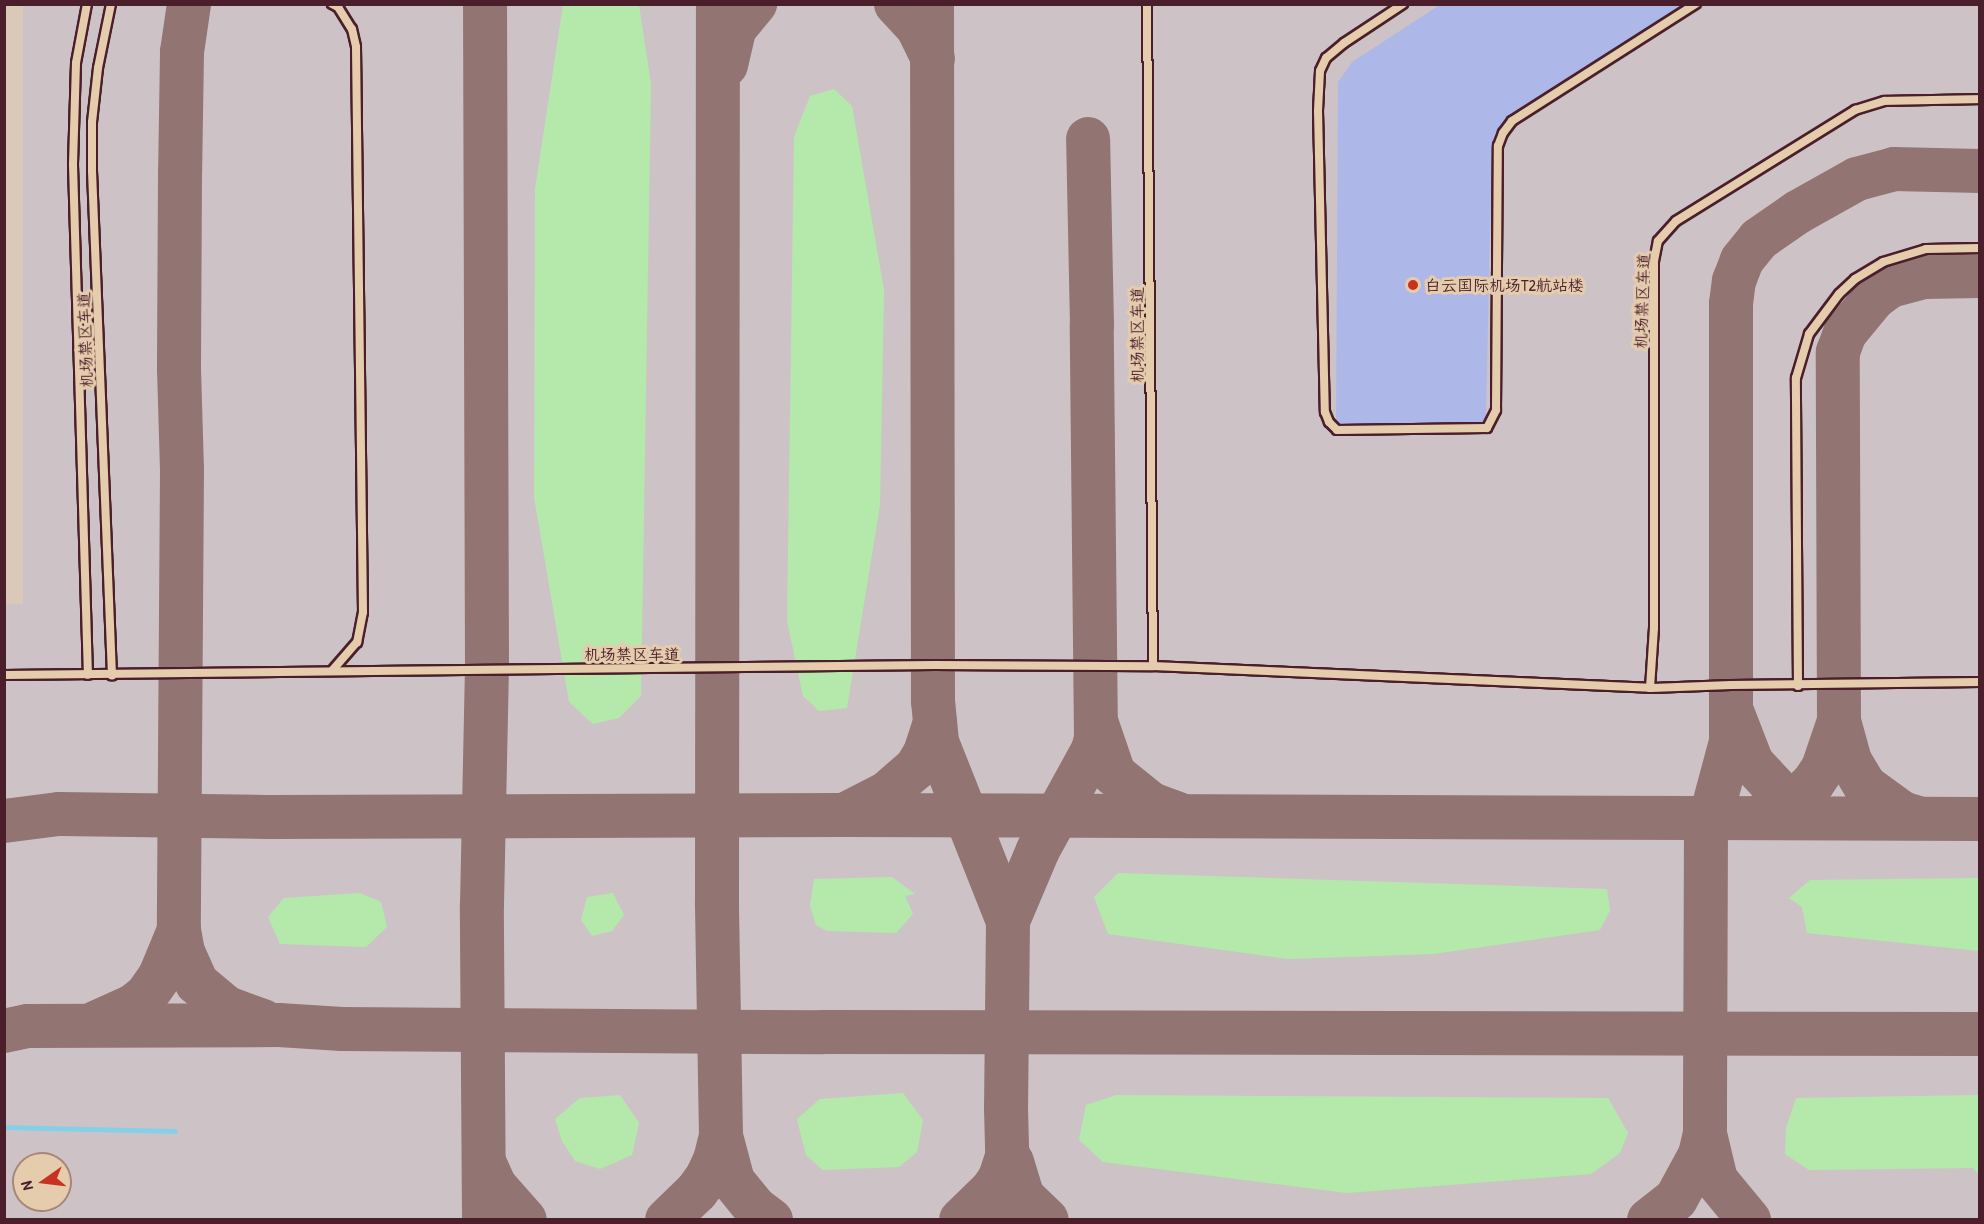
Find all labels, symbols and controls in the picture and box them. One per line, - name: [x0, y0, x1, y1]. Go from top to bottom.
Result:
- street label: 机场禁区车道: [1631, 253, 1653, 349]
- place label: 白云国际机场T2航站楼: [1425, 275, 1584, 295]
- marker: 白云国际机场T2航站楼: [1406, 278, 1420, 292]
- street label: 机场禁区车道: [1127, 287, 1147, 383]
- street label: 机场禁区车道: [74, 292, 96, 388]
- street label: 机场禁区车道: [584, 644, 680, 664]
- north arrow: [12, 1152, 72, 1212]
- text: N: [15, 1179, 38, 1193]

